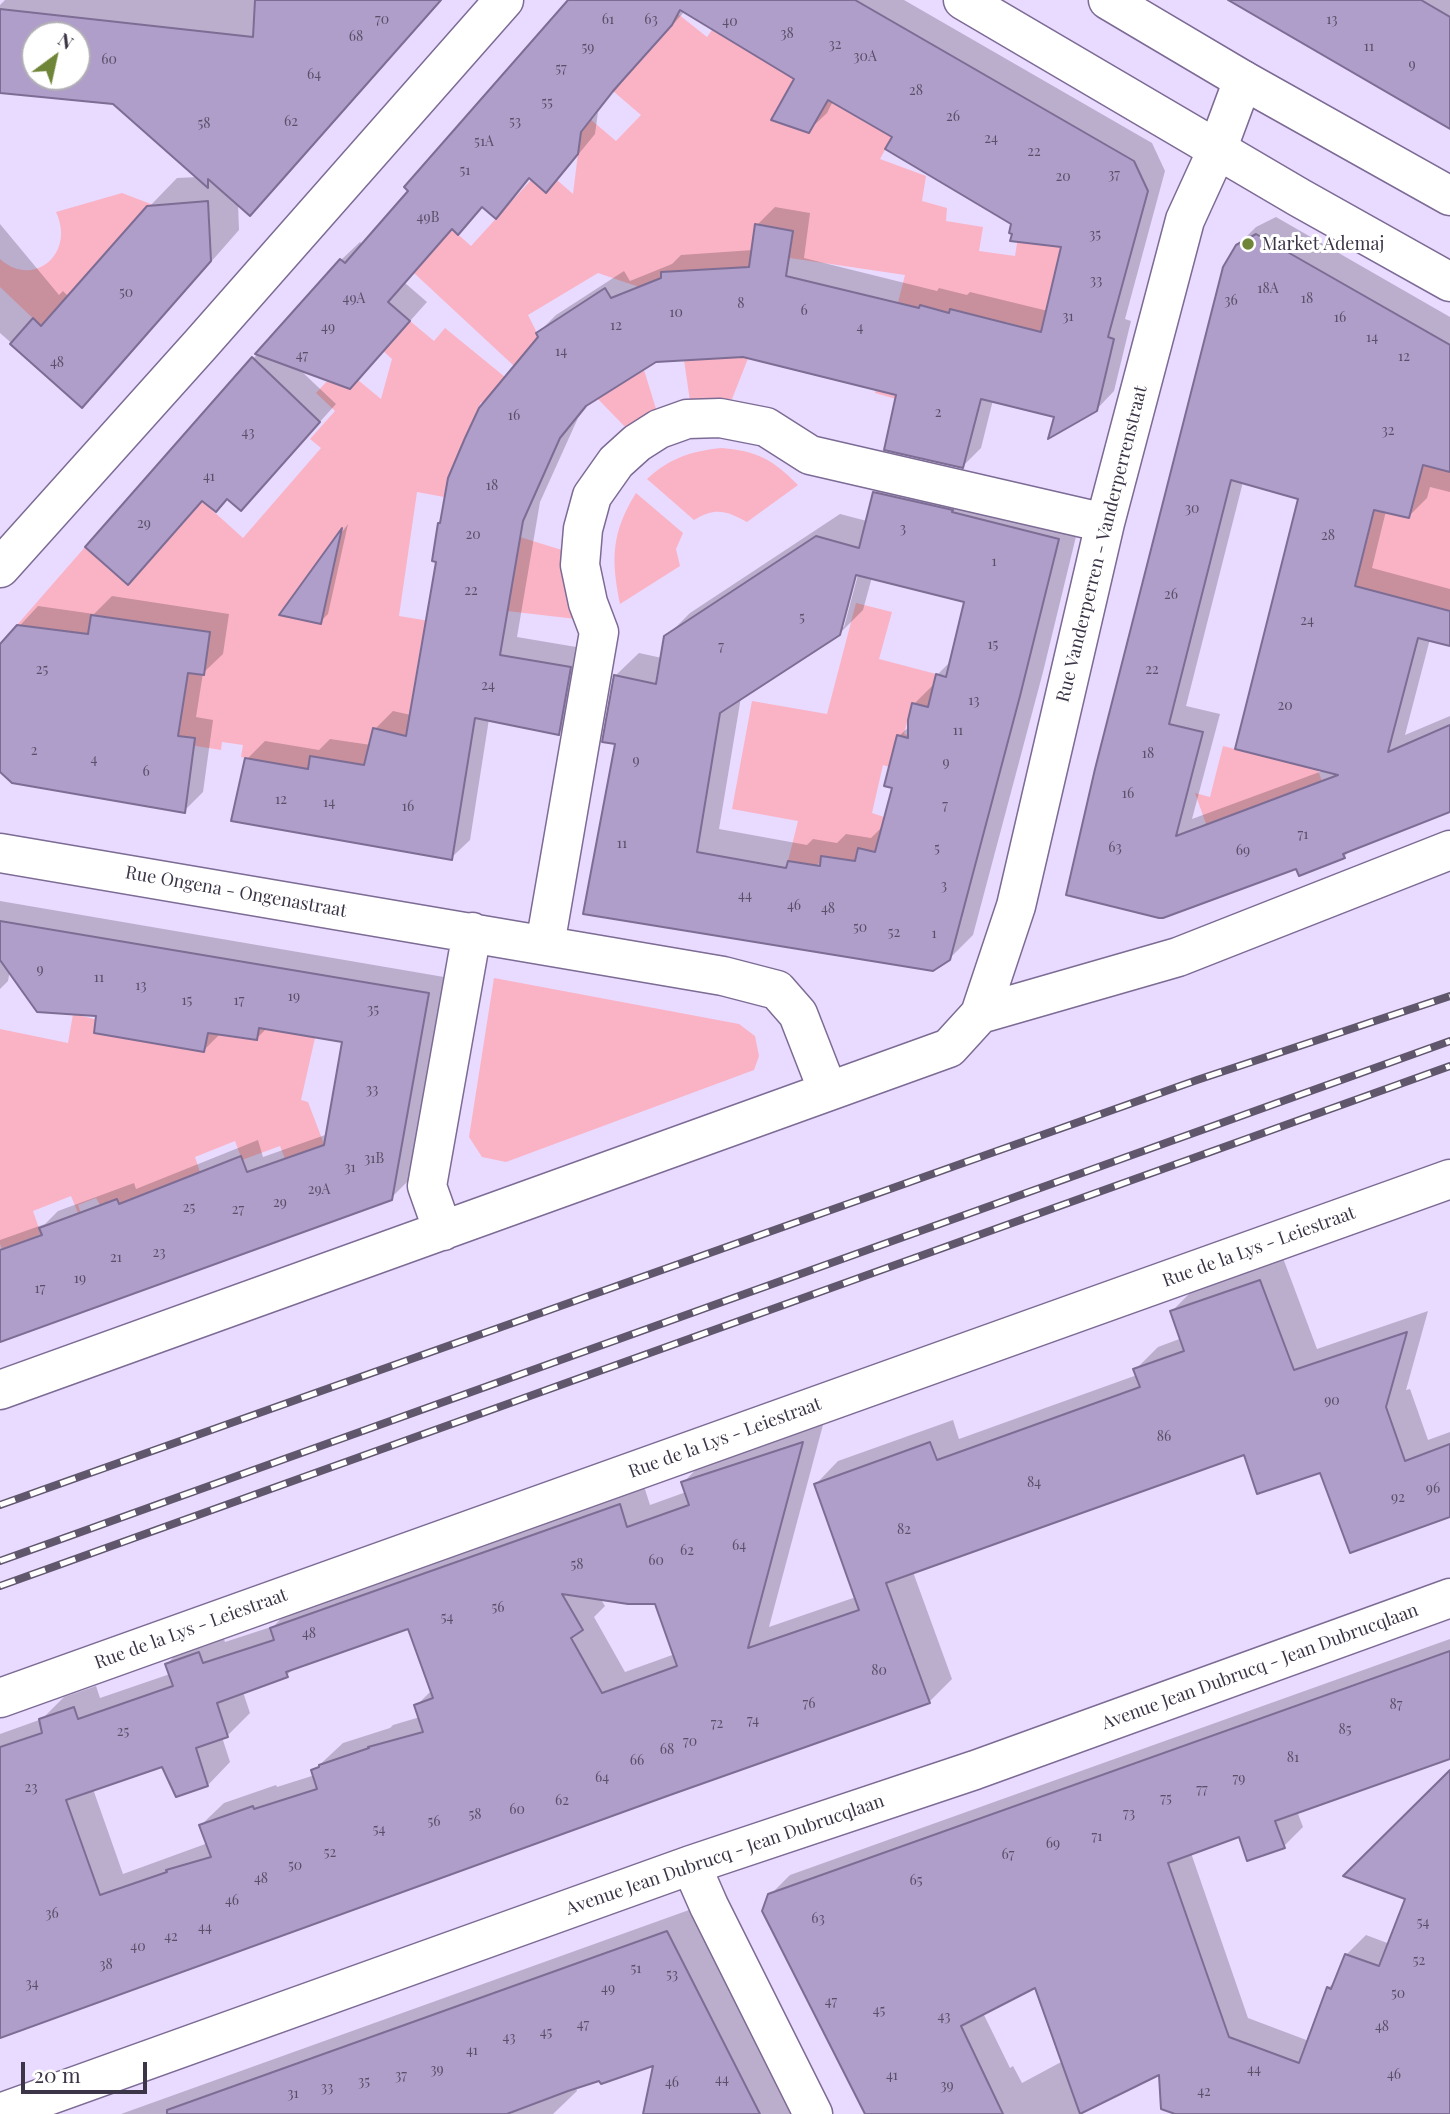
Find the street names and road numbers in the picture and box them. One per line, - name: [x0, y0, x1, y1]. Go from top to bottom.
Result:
- street label: Rue Vanderperren - Vanderperrenstraat: [1052, 383, 1152, 705]
- street label: Rue Ongena - Ongenastraat: [124, 862, 348, 922]
- street label: Rue de la Lys - Leiestraat: [1160, 1202, 1358, 1292]
- street label: Rue de la Lys - Leiestraat: [626, 1393, 824, 1483]
- street label: Rue de la Lys - Leiestraat: [92, 1584, 290, 1674]
- street label: Avenue Jean Dubrucq - Jean Dubrucqlaan: [1099, 1600, 1421, 1734]
- street label: Avenue Jean Dubrucq - Jean Dubrucqlaan: [563, 1790, 887, 1920]

